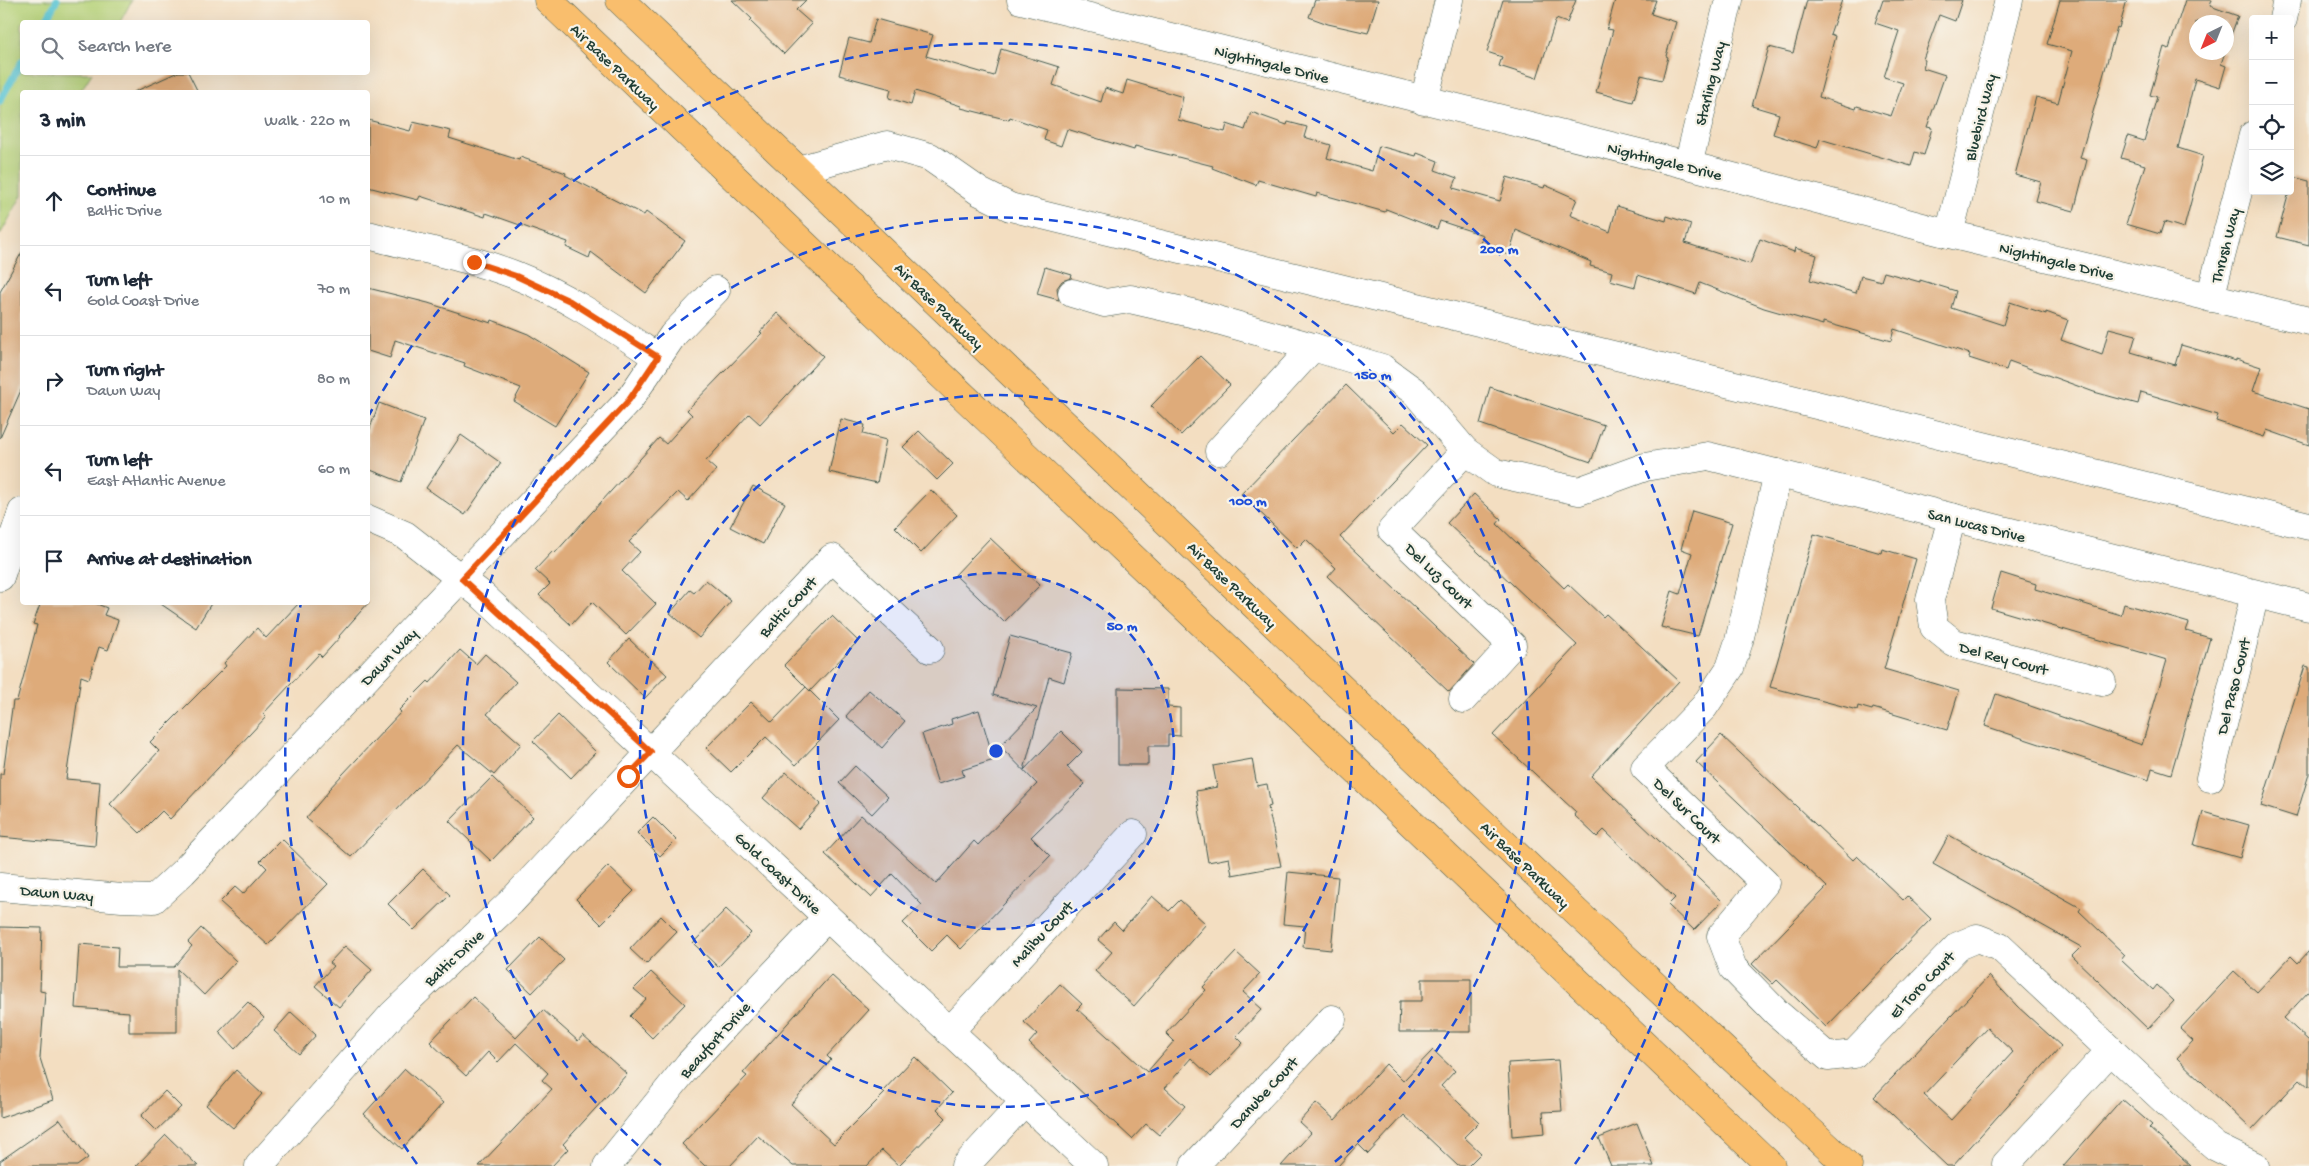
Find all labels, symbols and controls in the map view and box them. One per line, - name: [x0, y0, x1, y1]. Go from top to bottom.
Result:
- north arrow: [2189, 15, 2234, 60]
- map controls: [2249, 15, 2294, 195]
- button: +: [2249, 15, 2294, 60]
- search box: [20, 20, 370, 75]
- street label: Air Base Parkway: [565, 21, 662, 116]
- icon: search: [38, 34, 66, 62]
- text: Search here: [78, 36, 172, 59]
- street label: Starling Way: [1693, 40, 1732, 128]
- street label: Nightingale Drive: [1212, 43, 1331, 90]
- button: −: [2249, 60, 2294, 105]
- street label: Bluebird Way: [1962, 72, 2002, 164]
- button: locate: [2249, 105, 2294, 150]
- text: 3 min: [40, 110, 85, 135]
- text: Walk · 220 m: [264, 113, 350, 132]
- street label: Nightingale Drive: [1605, 140, 1724, 187]
- button: layers: [2249, 150, 2294, 195]
- text: Continue: [87, 180, 156, 203]
- icon: ahead: [40, 187, 68, 215]
- text: 10 m: [319, 191, 350, 210]
- text: Baltic Drive: [87, 203, 162, 222]
- street label: Thrush Way: [2208, 206, 2246, 286]
- street label: Nightingale Drive: [1997, 240, 2116, 287]
- text: 200 m: [1480, 241, 1519, 259]
- route end: [463, 251, 486, 274]
- street label: Air Base Parkway: [889, 260, 986, 355]
- text: Turn left: [87, 270, 151, 293]
- icon: left: [40, 277, 68, 305]
- text: 70 m: [317, 281, 350, 300]
- text: Gold Coast Drive: [87, 293, 199, 312]
- text: Turn right: [87, 360, 163, 383]
- icon: right: [40, 367, 68, 395]
- text: 150 m: [1354, 367, 1392, 385]
- text: 80 m: [317, 371, 350, 390]
- text: Dawn Way: [87, 383, 160, 402]
- text: Turn left: [87, 450, 151, 473]
- icon: left: [40, 457, 68, 485]
- text: 60 m: [318, 461, 350, 480]
- text: East Atlantic Avenue: [87, 473, 225, 492]
- text: 100 m: [1228, 493, 1267, 511]
- street label: San Lucas Drive: [1925, 506, 2028, 549]
- street label: Air Base Parkway: [1182, 539, 1279, 634]
- street label: Del Luz Court: [1399, 540, 1476, 616]
- icon: arrive: [40, 547, 68, 575]
- text: Arrive at destination: [87, 549, 251, 572]
- street label: Baltic Court: [756, 573, 824, 644]
- text: 50 m: [1107, 618, 1138, 636]
- street label: Dawn Way: [357, 625, 423, 692]
- street label: Del Paso Court: [2214, 635, 2257, 738]
- street label: Del Rey Court: [1956, 639, 2051, 682]
- centre of rings: [987, 742, 1005, 760]
- route start: [617, 765, 640, 788]
- street label: Del Sur Court: [1647, 775, 1725, 851]
- street label: Air Base Parkway: [1475, 819, 1572, 914]
- street label: Gold Coast Drive: [729, 829, 825, 920]
- street label: Dawn Way: [18, 883, 94, 908]
- street label: Malibu Court: [1008, 897, 1080, 972]
- street label: Baltic Drive: [421, 927, 490, 993]
- street label: El Toro Court: [1887, 948, 1961, 1024]
- street label: Beaufort Drive: [676, 998, 757, 1084]
- street label: Danube Court: [1227, 1053, 1305, 1135]

